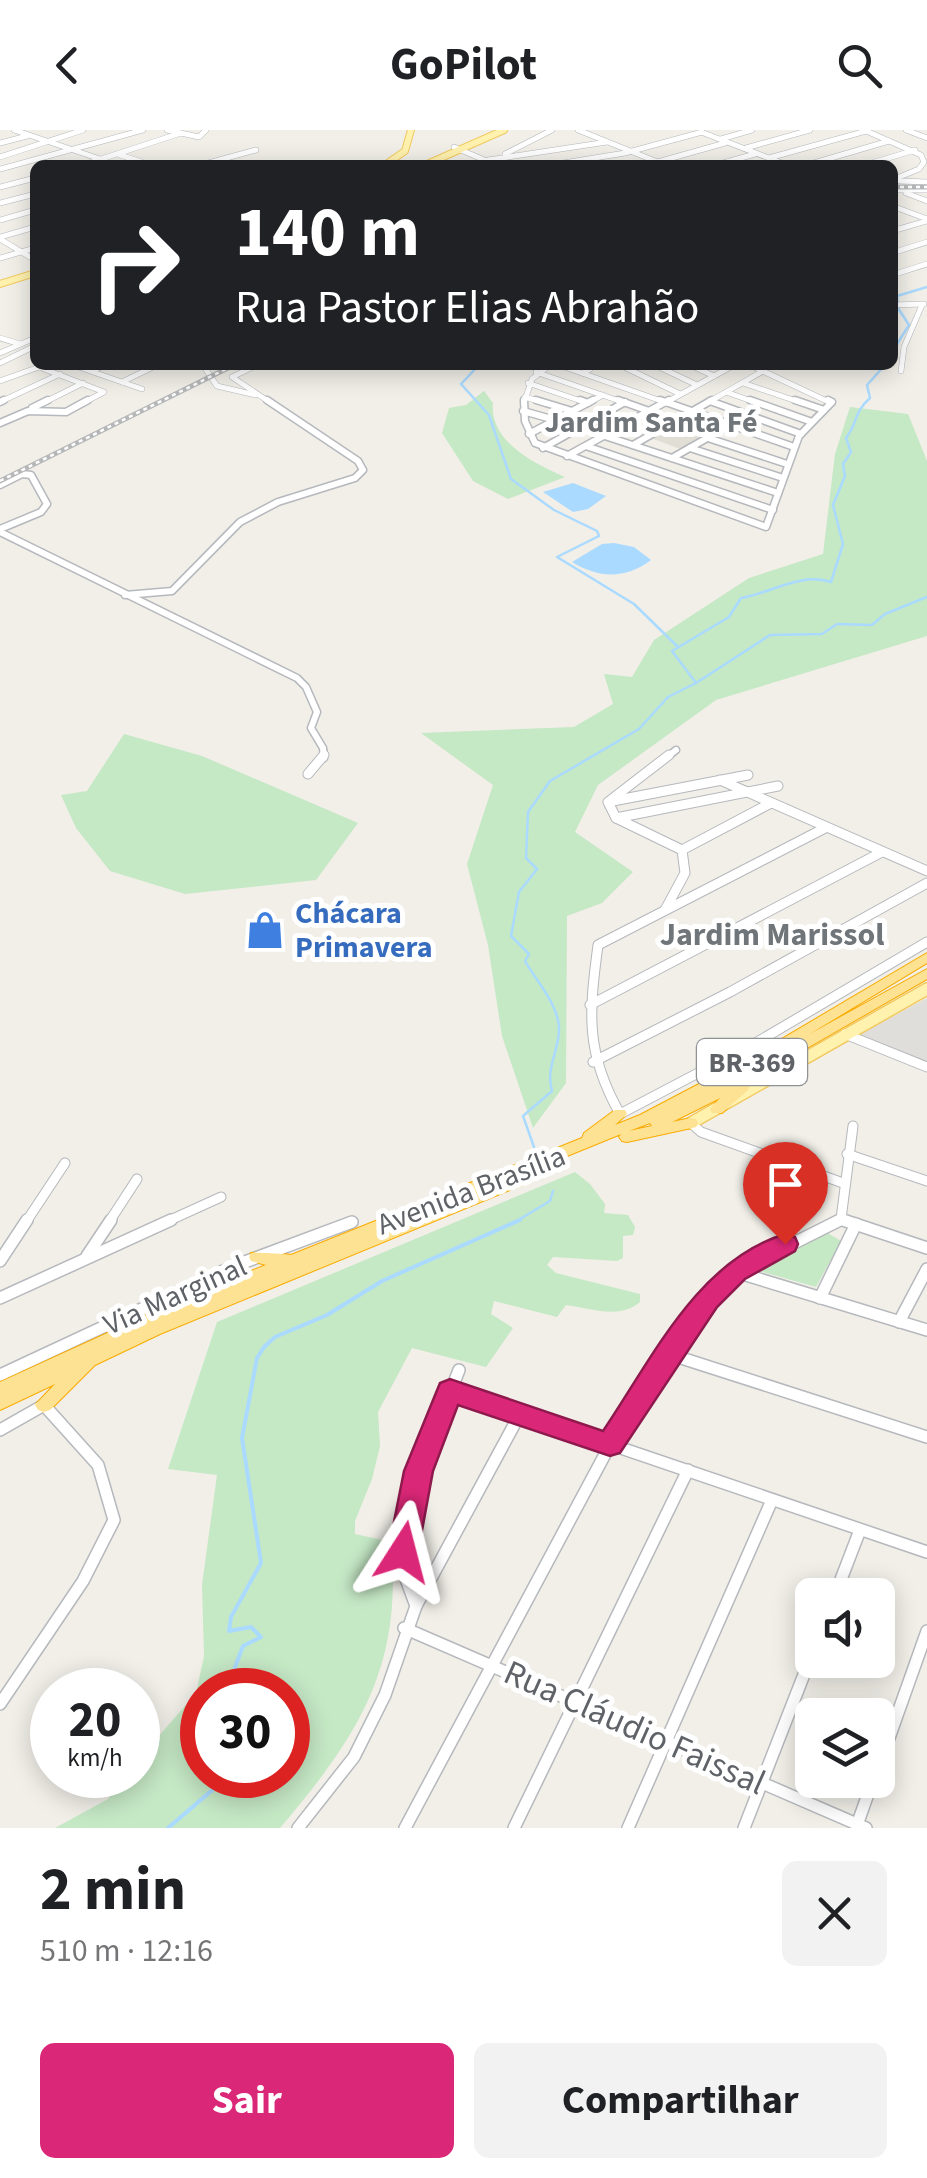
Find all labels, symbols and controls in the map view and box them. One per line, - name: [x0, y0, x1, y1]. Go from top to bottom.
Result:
- text: GoPilot: [390, 33, 537, 97]
- icon: back: [40, 38, 95, 93]
- icon: search: [832, 38, 887, 93]
- text: 140 m: [235, 183, 420, 283]
- icon: right: [70, 200, 200, 330]
- text: Rua Pastor Elias Abrahão: [235, 276, 699, 340]
- district label: Jardim Santa Fé: [545, 401, 757, 444]
- place label: Chácara Primavera: [295, 892, 433, 969]
- shop icon: Chácara Primavera: [244, 909, 286, 951]
- district label: Jardim Marissol: [660, 912, 884, 958]
- road number: BR-369: [697, 1039, 807, 1085]
- street label: Avenida Brasília: [371, 1135, 572, 1246]
- pin: [743, 1142, 828, 1245]
- icon: arrive: [758, 1157, 813, 1212]
- street label: Via Marginal: [97, 1245, 254, 1346]
- position arrow: [351, 1500, 455, 1604]
- map controls: [795, 1578, 895, 1798]
- button: sound: [795, 1578, 895, 1678]
- street label: Rua Cláudio Faissal: [496, 1648, 773, 1808]
- speed limit sign: 30: [180, 1668, 310, 1798]
- text: 20: [69, 1685, 121, 1756]
- button: layers: [795, 1698, 895, 1798]
- text: km/h: [67, 1740, 123, 1776]
- text: 2 min: [40, 1848, 186, 1933]
- button: close: [782, 1861, 887, 1966]
- text: 510 m · 12:16: [40, 1928, 213, 1974]
- button: Sair: [40, 2043, 454, 2158]
- button: Compartilhar: [474, 2043, 887, 2158]

